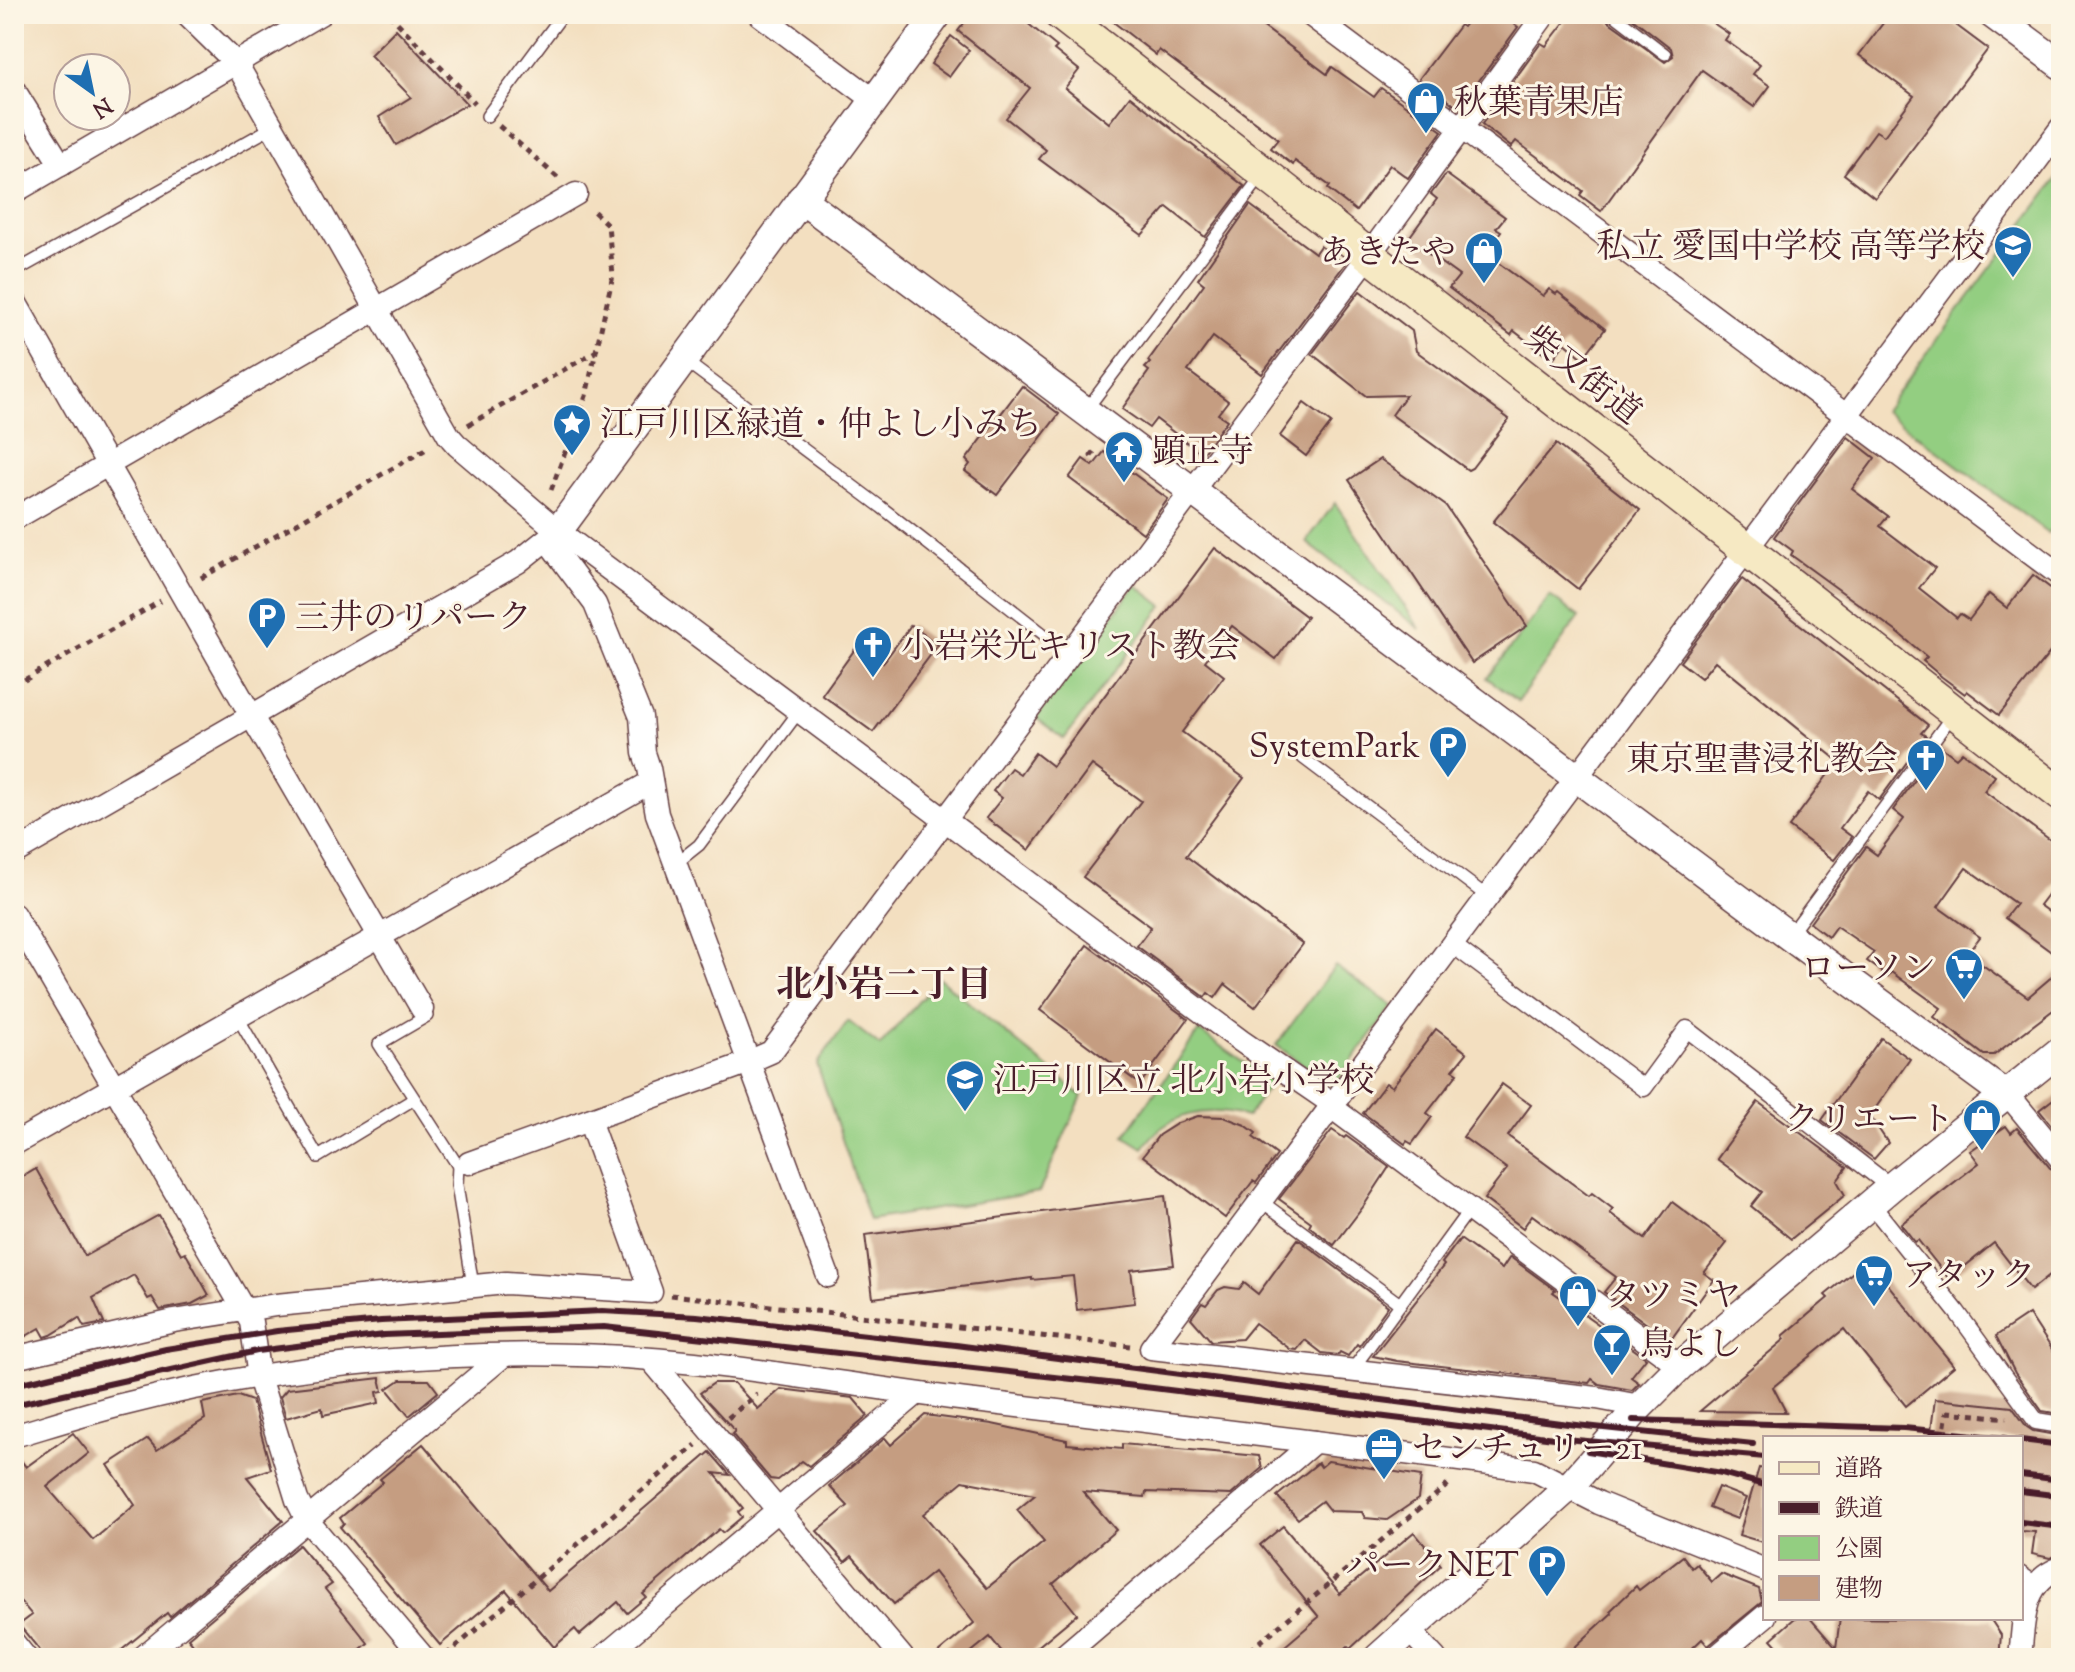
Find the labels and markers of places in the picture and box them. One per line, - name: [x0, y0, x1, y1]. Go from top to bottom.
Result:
- shop icon: 秋葉青果店: [1405, 80, 1447, 135]
- place label: 秋葉青果店: [1454, 80, 1624, 129]
- place label: 私立 愛国中学校 高等学校: [1597, 224, 1985, 273]
- school or university icon: 私立 愛国中学校 高等学校: [1992, 224, 2034, 279]
- place label: あきたや: [1320, 230, 1456, 279]
- shop icon: あきたや: [1463, 230, 1505, 285]
- place icon: 江戸川区緑道・仲よし小みち: [551, 402, 593, 457]
- place label: 江戸川区緑道・仲よし小みち: [600, 402, 1042, 451]
- temple icon: 顕正寺: [1103, 429, 1145, 484]
- place label: 顕正寺: [1152, 429, 1254, 478]
- parking icon: 三井のリパーク: [246, 595, 288, 650]
- place label: 三井のリパーク: [295, 595, 532, 644]
- church icon: 小岩栄光キリスト教会: [852, 624, 894, 679]
- place label: 小岩栄光キリスト教会: [901, 624, 1240, 673]
- place label: SystemPark: [1249, 724, 1420, 773]
- parking icon: SystemPark: [1427, 724, 1469, 779]
- place label: 東京聖書浸礼教会: [1626, 737, 1898, 786]
- church icon: 東京聖書浸礼教会: [1905, 737, 1947, 792]
- place label: ローソン: [1801, 946, 1936, 995]
- supermarket icon: ローソン: [1943, 946, 1985, 1001]
- school or university icon: 江戸川区立 北小岩小学校: [944, 1058, 986, 1113]
- place label: 江戸川区立 北小岩小学校: [993, 1058, 1374, 1107]
- place label: クリエート: [1785, 1097, 1954, 1146]
- shop icon: クリエート: [1961, 1097, 2003, 1152]
- supermarket icon: アタック: [1853, 1253, 1895, 1308]
- place label: アタック: [1902, 1253, 2036, 1302]
- shop icon: タツミヤ: [1557, 1273, 1599, 1328]
- place label: タツミヤ: [1606, 1273, 1741, 1322]
- bar icon: 鳥よし: [1591, 1322, 1633, 1377]
- place label: 鳥よし: [1640, 1322, 1742, 1371]
- office icon: センチュリー21: [1363, 1426, 1405, 1481]
- place label: センチュリー21: [1412, 1426, 1642, 1475]
- place label: パークNET: [1345, 1543, 1519, 1592]
- parking icon: パークNET: [1526, 1543, 1568, 1598]

